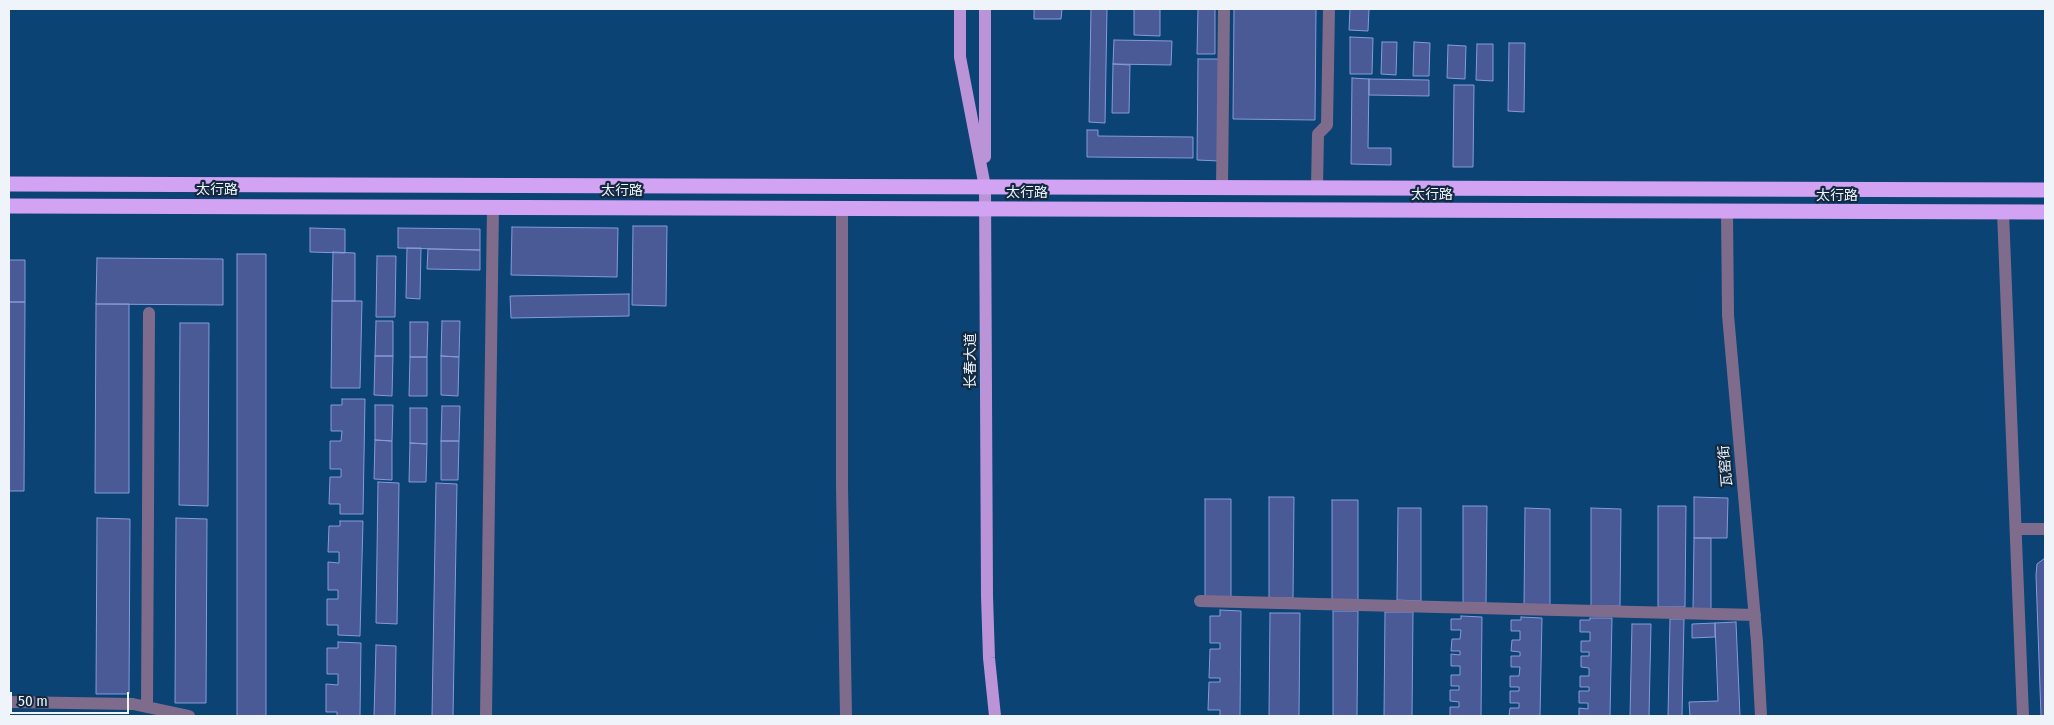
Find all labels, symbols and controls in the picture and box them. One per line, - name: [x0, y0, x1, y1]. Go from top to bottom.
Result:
- street label: 太行路: [196, 182, 238, 198]
- street label: 太行路: [601, 183, 643, 199]
- street label: 太行路: [1006, 185, 1048, 201]
- street label: 太行路: [1411, 187, 1453, 203]
- street label: 太行路: [1816, 188, 1858, 204]
- street label: 长春大道: [963, 333, 979, 389]
- street label: 瓦窑街: [1716, 444, 1736, 488]
- scale bar: [12, 682, 131, 714]
- text: 50 m: [18, 692, 48, 710]

